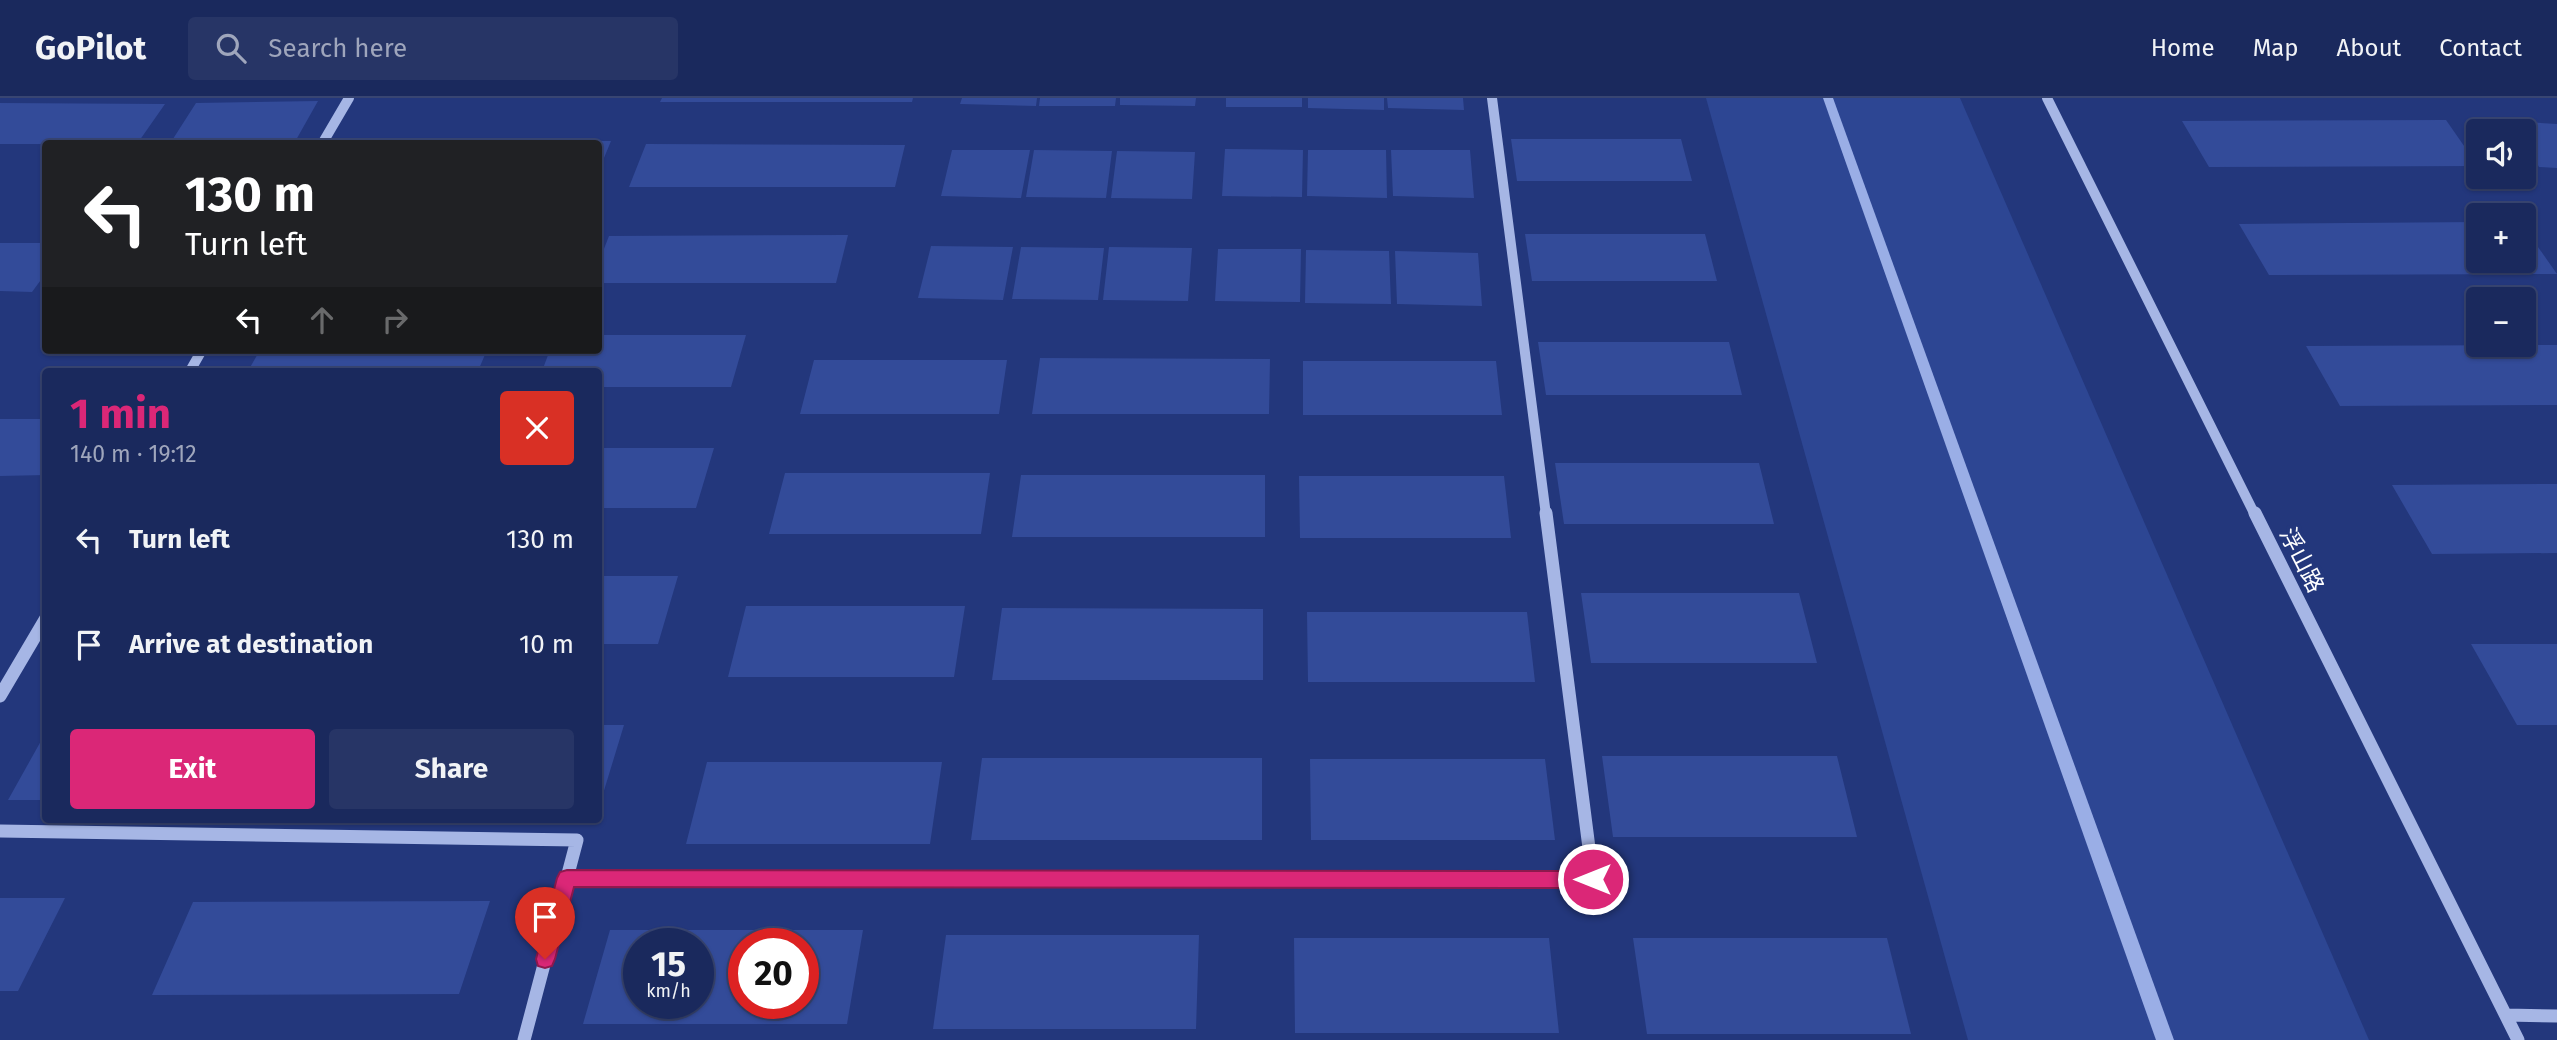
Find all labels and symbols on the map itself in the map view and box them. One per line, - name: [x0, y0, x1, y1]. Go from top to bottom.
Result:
- street label: 浮山路: [2274, 523, 2330, 597]
- position arrow: [1556, 842, 1630, 916]
- pin: [515, 887, 575, 959]
- speed limit sign: 20: [728, 928, 819, 1019]

